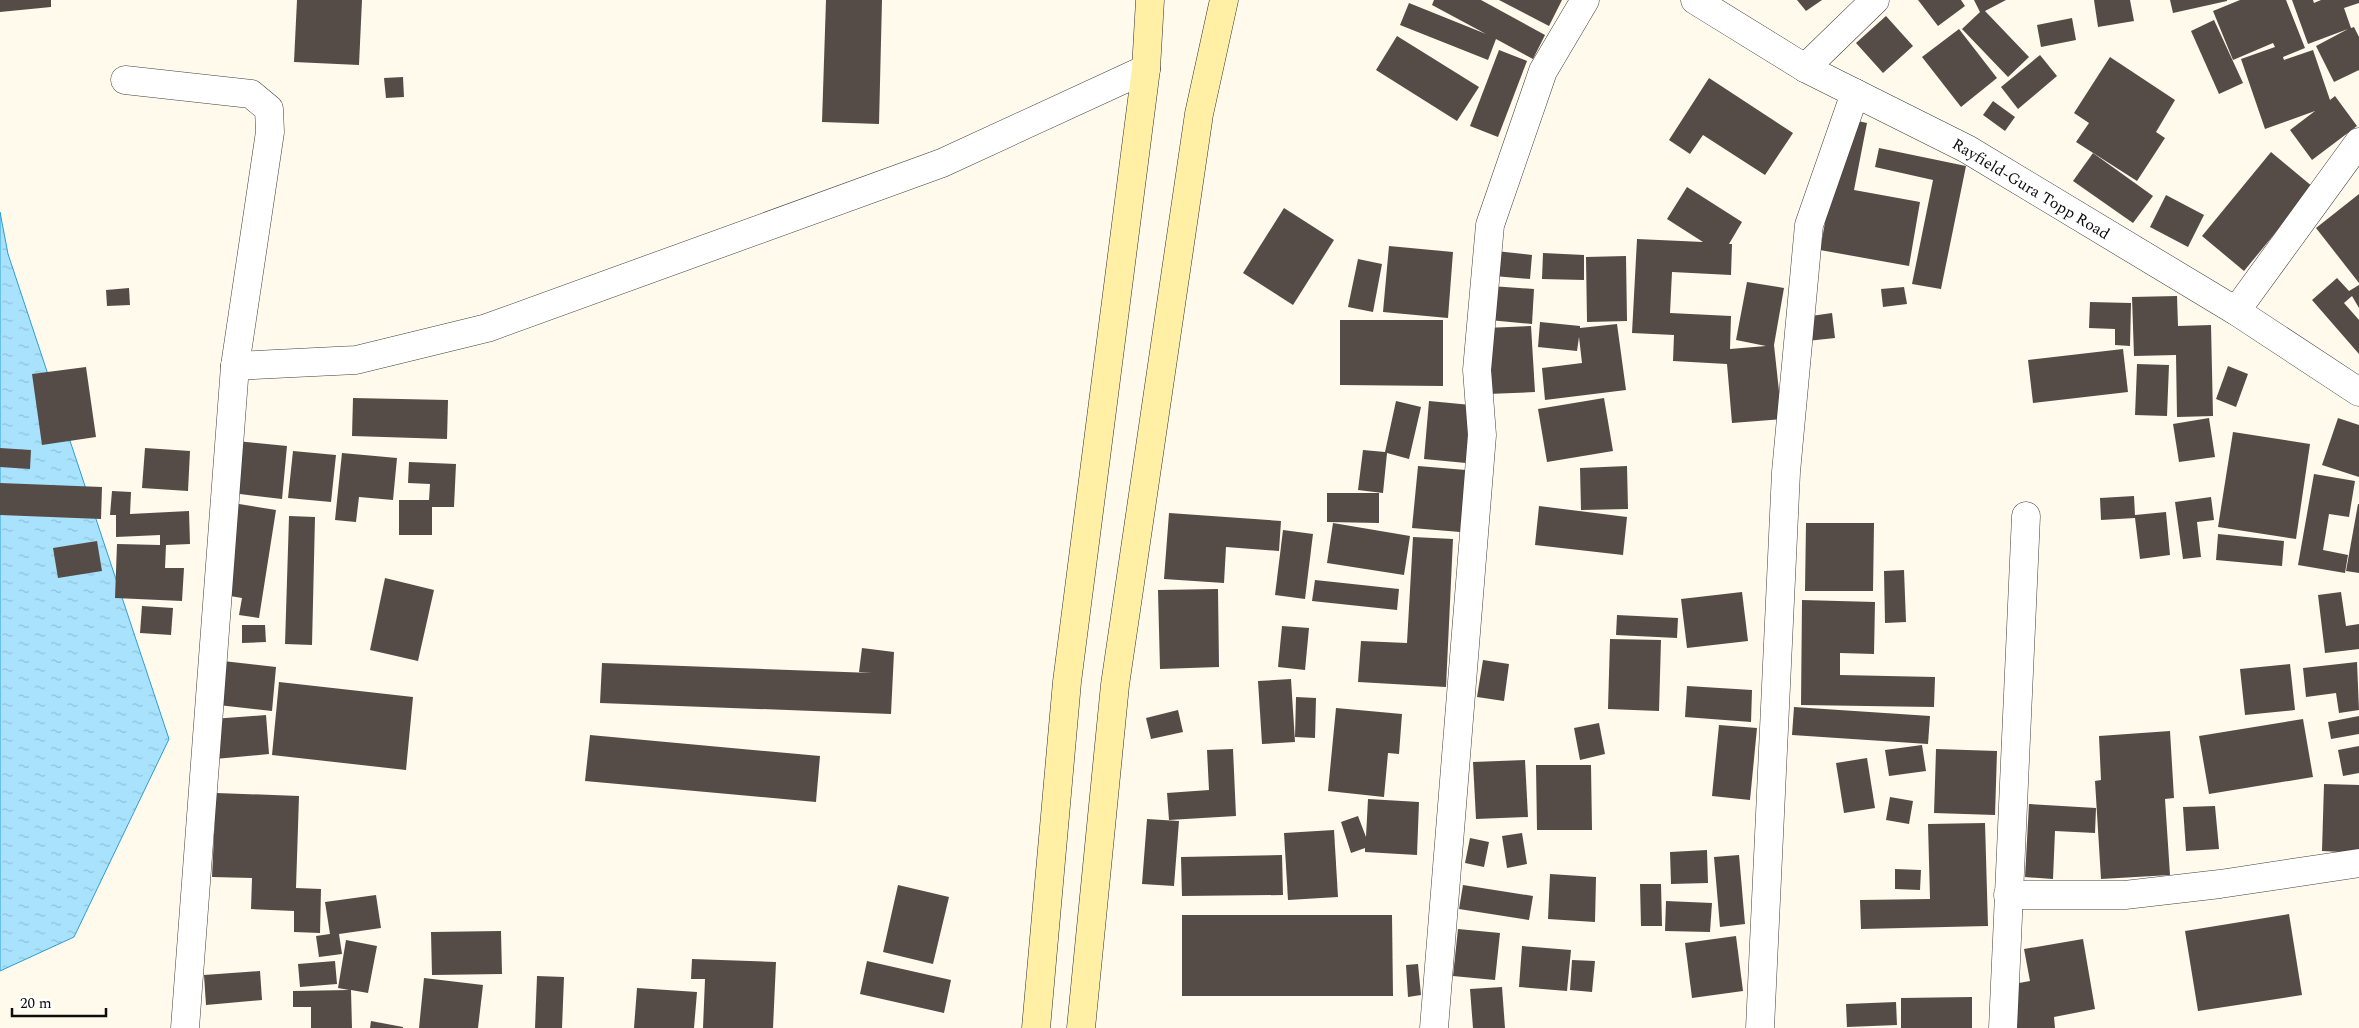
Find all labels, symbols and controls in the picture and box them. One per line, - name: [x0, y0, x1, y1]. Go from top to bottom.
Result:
- street label: Rayfield-Gura Topp Road: [1947, 132, 2115, 246]
- scale bar: [12, 986, 106, 1018]
- text: 20 m: [20, 992, 52, 1015]

